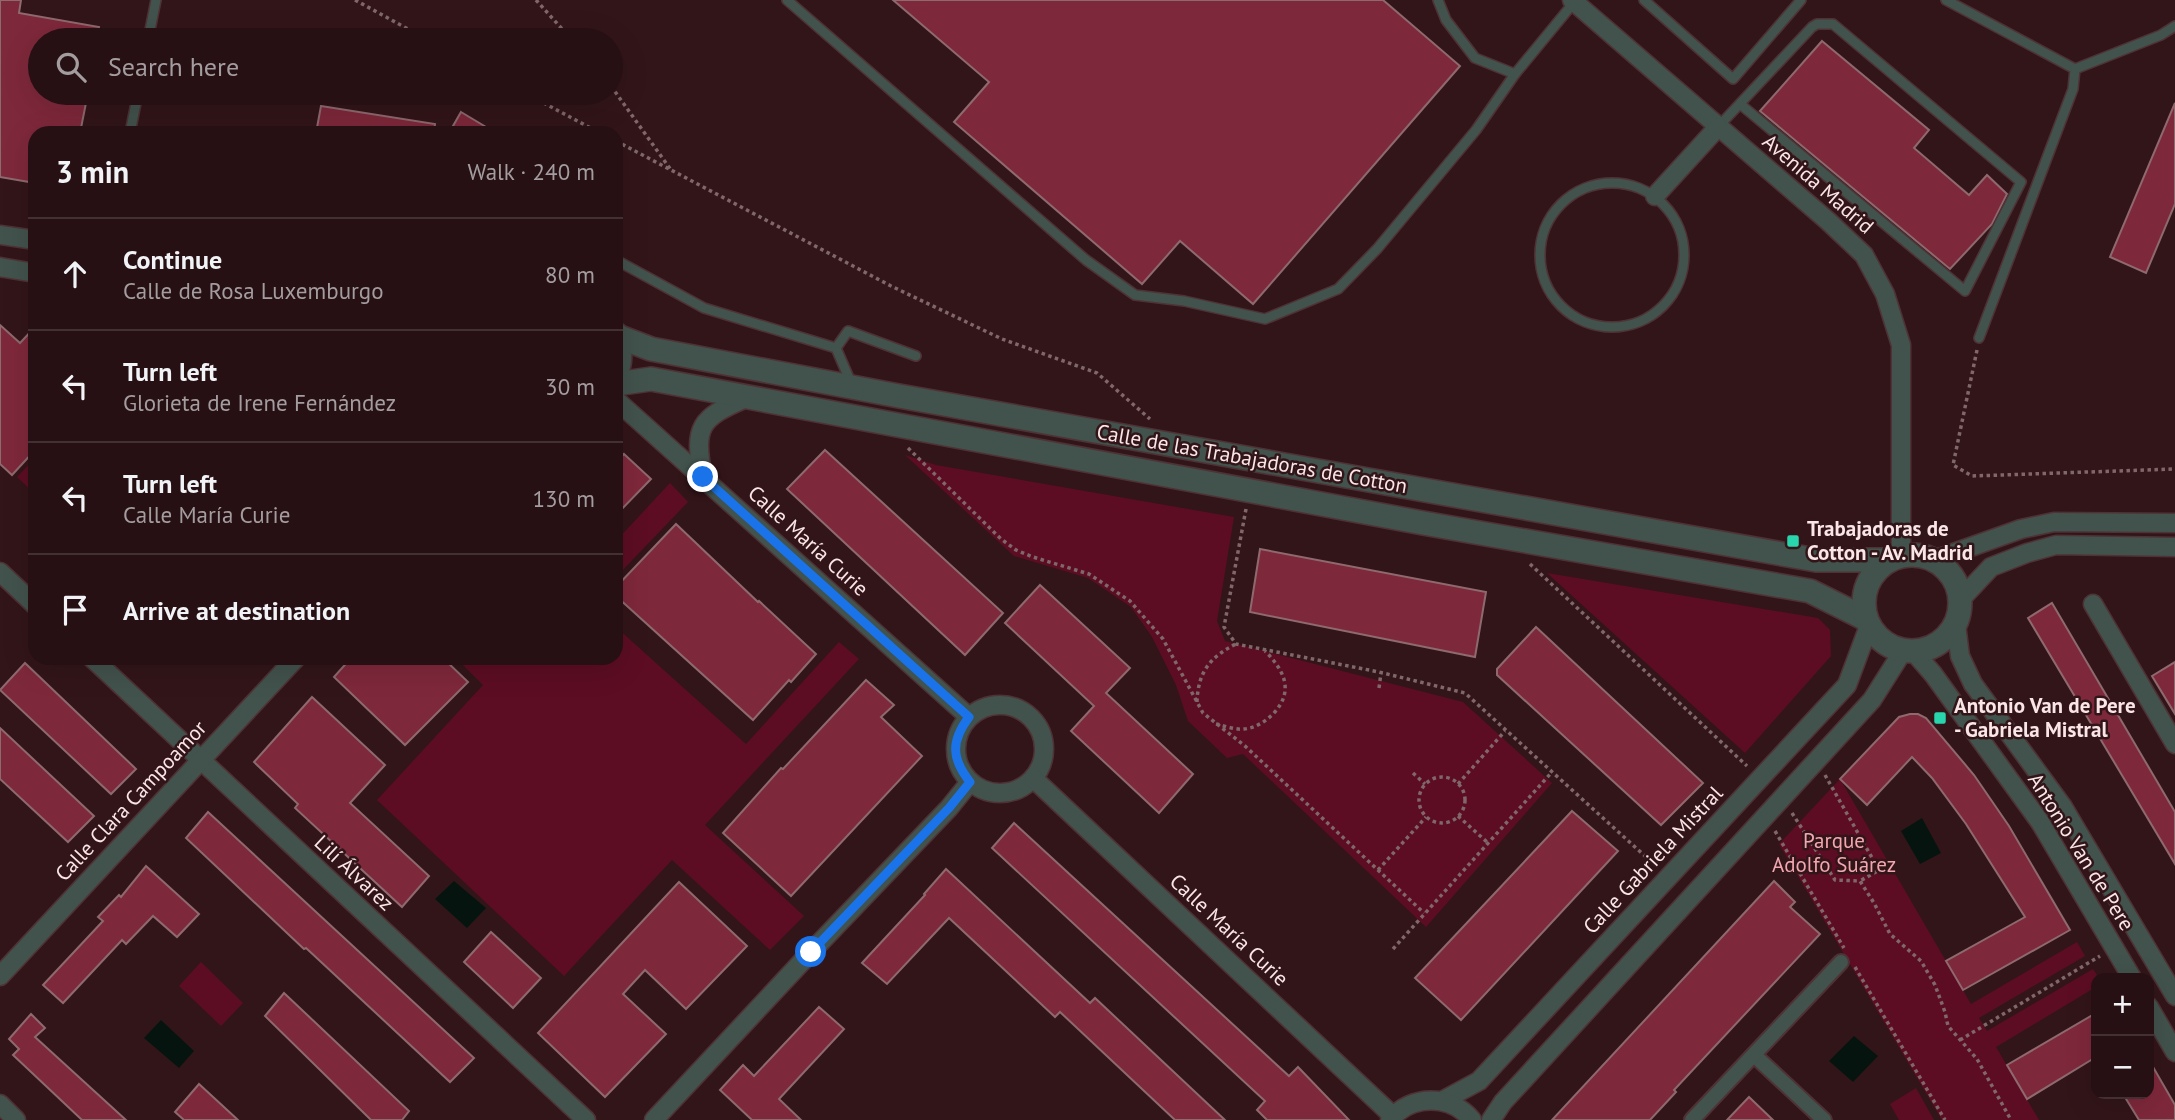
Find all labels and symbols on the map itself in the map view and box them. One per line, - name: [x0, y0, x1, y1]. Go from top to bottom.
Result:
- street label: Avenida Madrid: [1757, 128, 1880, 239]
- street label: Calle de las Trabajadoras de Cotton: [1095, 418, 1409, 499]
- route end: [687, 461, 718, 492]
- street label: Calle María Curie: [743, 479, 874, 602]
- place label: Trabajadoras de Cotton - Av. Madrid: [1807, 515, 1973, 566]
- marker: Trabajadoras de Cotton - Av. Madrid: [1785, 533, 1801, 549]
- place label: Antonio Van de Pere - Gabriela Mistral: [1954, 692, 2136, 743]
- marker: Antonio Van de Pere - Gabriela Mistral: [1932, 710, 1948, 726]
- street label: Calle Clara Campoamor: [49, 715, 212, 887]
- street label: Antonio Van de Pere: [2022, 768, 2141, 936]
- street label: Calle Gabriela Mistral: [1577, 780, 1728, 939]
- park label: Parque Adolfo Suárez: [1772, 827, 1896, 878]
- street label: Lilí Álvarez: [309, 829, 400, 916]
- street label: Calle María Curie: [1164, 868, 1294, 992]
- route start: [795, 936, 826, 967]

